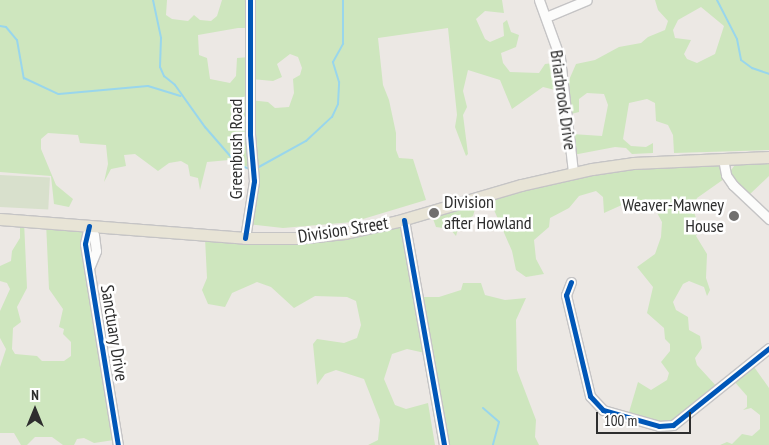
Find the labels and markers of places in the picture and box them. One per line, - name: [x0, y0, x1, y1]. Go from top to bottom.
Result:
- place label: Division after Howland: [444, 192, 532, 234]
- place label: Weaver-Mawney House: [622, 195, 724, 238]
- marker: Division after Howland: [428, 207, 440, 219]
- marker: Weaver-Mawney House: [728, 210, 740, 222]

